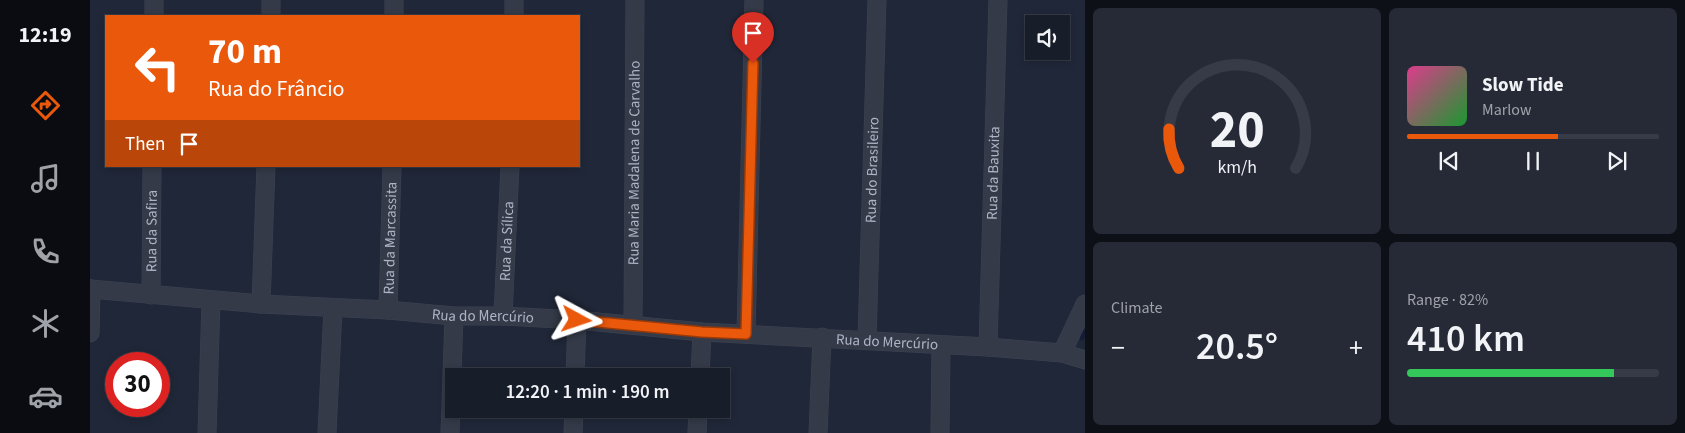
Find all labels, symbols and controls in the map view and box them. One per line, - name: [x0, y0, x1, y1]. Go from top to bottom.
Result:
- pin: [732, 12, 774, 63]
- map controls: [1025, 15, 1070, 60]
- button: sound: [1025, 15, 1070, 60]
- text: 12:19: [18, 19, 72, 51]
- icon: arrive: [739, 19, 767, 47]
- text: 70 m: [208, 27, 282, 77]
- icon: left: [125, 35, 190, 100]
- street label: Rua Maria Madalena de Carvalho: [623, 61, 645, 265]
- text: Slow Tide: [1482, 72, 1563, 99]
- text: Rua do Frâncio: [208, 73, 345, 105]
- icon: directions: [28, 88, 63, 123]
- text: 20: [1210, 94, 1264, 168]
- text: Marlow: [1482, 99, 1531, 121]
- street label: Rua do Brasileiro: [860, 117, 884, 223]
- street label: Rua da Bauxita: [981, 126, 1005, 220]
- icon: arrive: [175, 130, 203, 158]
- text: Then: [125, 131, 165, 158]
- icon: previous: [1435, 147, 1463, 175]
- icon: pause: [1519, 147, 1547, 175]
- icon: next: [1603, 147, 1631, 175]
- text: km/h: [1217, 155, 1257, 180]
- icon: music: [28, 161, 63, 196]
- street label: Rua da Marcassita: [378, 181, 402, 295]
- street label: Rua da Safira: [141, 190, 162, 272]
- street label: Rua da Sílica: [494, 201, 519, 281]
- icon: phone: [28, 234, 63, 269]
- text: Range · 82%: [1407, 289, 1488, 311]
- position arrow: [550, 293, 602, 345]
- text: Climate: [1111, 297, 1162, 319]
- street label: Rua do Mercúrio: [431, 304, 535, 328]
- icon: climate: [28, 306, 63, 341]
- text: 410 km: [1407, 312, 1525, 366]
- text: 20.5°: [1196, 320, 1278, 374]
- text: −: [1111, 328, 1125, 368]
- text: +: [1349, 328, 1363, 368]
- street label: Rua do Mercúrio: [835, 329, 939, 355]
- speed limit sign: 30: [105, 352, 170, 417]
- icon: car: [28, 379, 63, 414]
- text: 12:20 · 1 min · 190 m: [505, 379, 670, 406]

